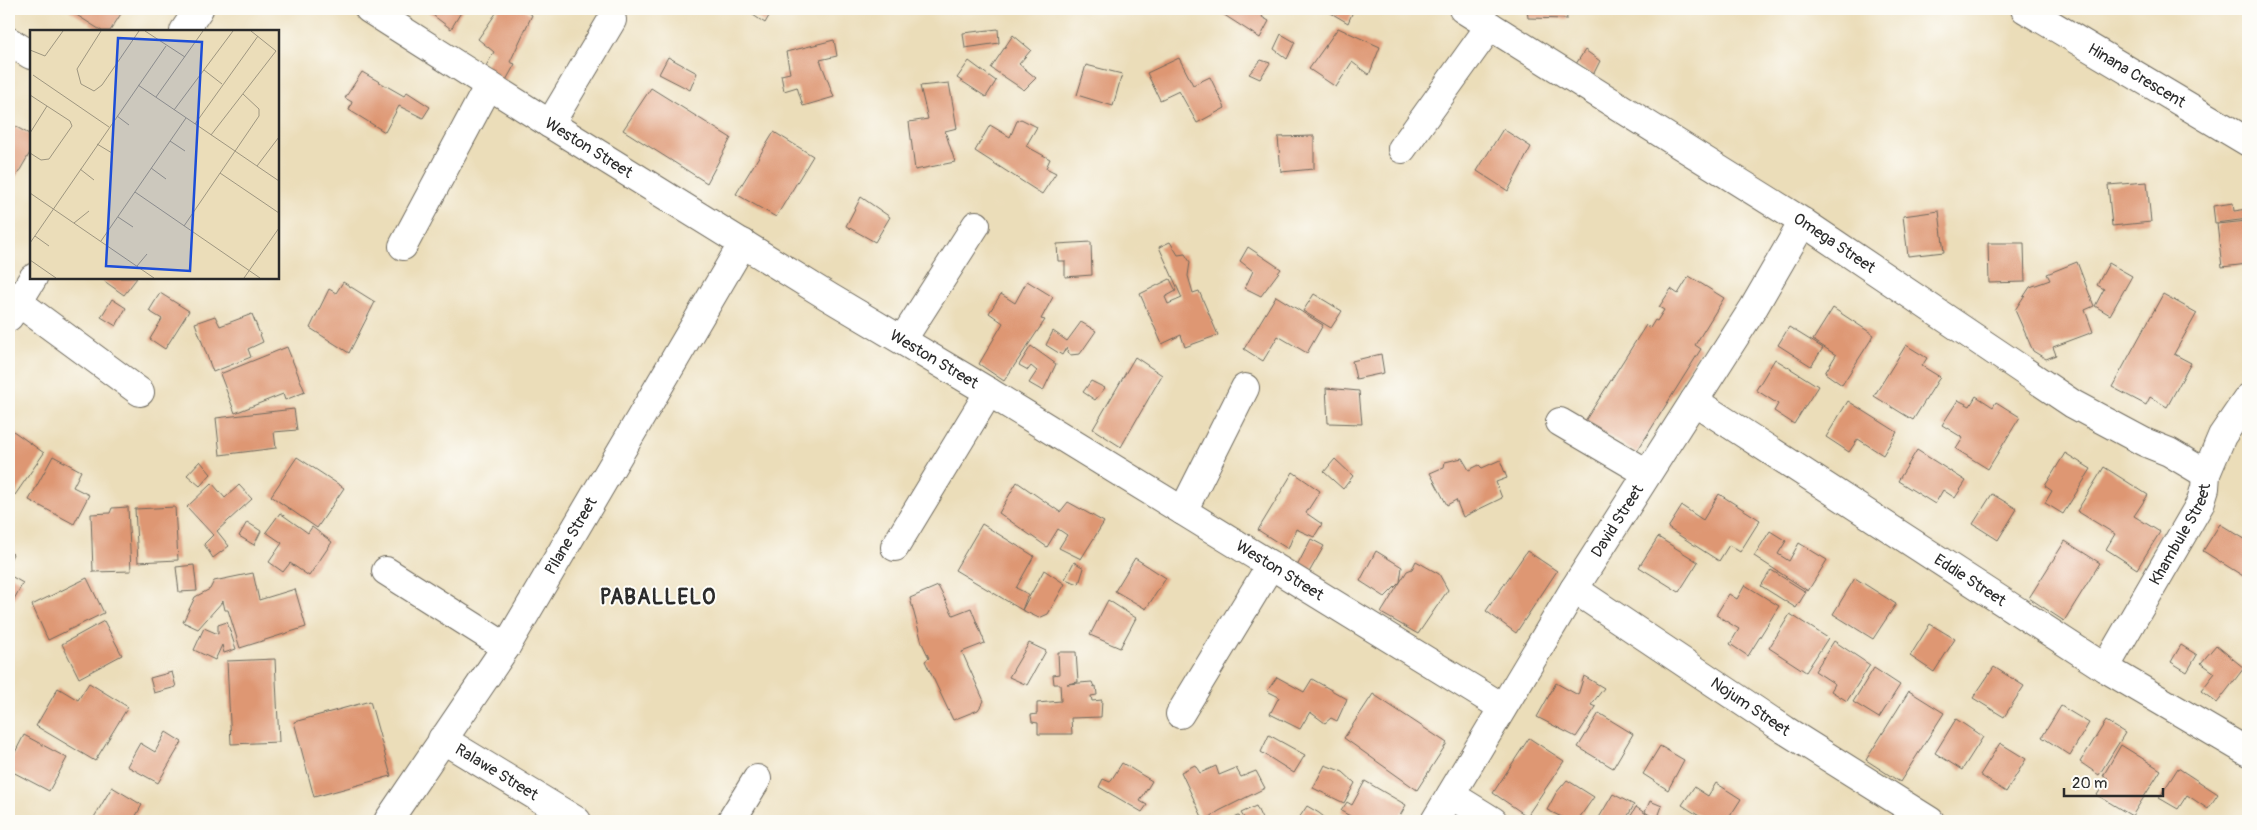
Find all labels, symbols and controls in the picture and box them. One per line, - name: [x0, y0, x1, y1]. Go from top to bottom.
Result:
- inset map: [30, 30, 279, 279]
- street label: Hinana Crescent: [2084, 39, 2190, 113]
- street label: Weston Street: [541, 113, 637, 183]
- street label: Omega Street: [1790, 208, 1880, 278]
- street label: Weston Street: [886, 325, 983, 394]
- street label: David Street: [1587, 481, 1648, 561]
- street label: Khambule Street: [2145, 482, 2215, 589]
- street label: Pilane Street: [541, 493, 602, 578]
- street label: Weston Street: [1232, 536, 1328, 605]
- street label: Eddie Street: [1930, 550, 2010, 611]
- district label: PABALLELO: [600, 584, 716, 611]
- street label: Nojum Street: [1707, 673, 1794, 741]
- street label: Ralawe Street: [452, 739, 542, 805]
- scale bar: [2064, 765, 2163, 797]
- text: 20 m: [2072, 774, 2107, 793]

